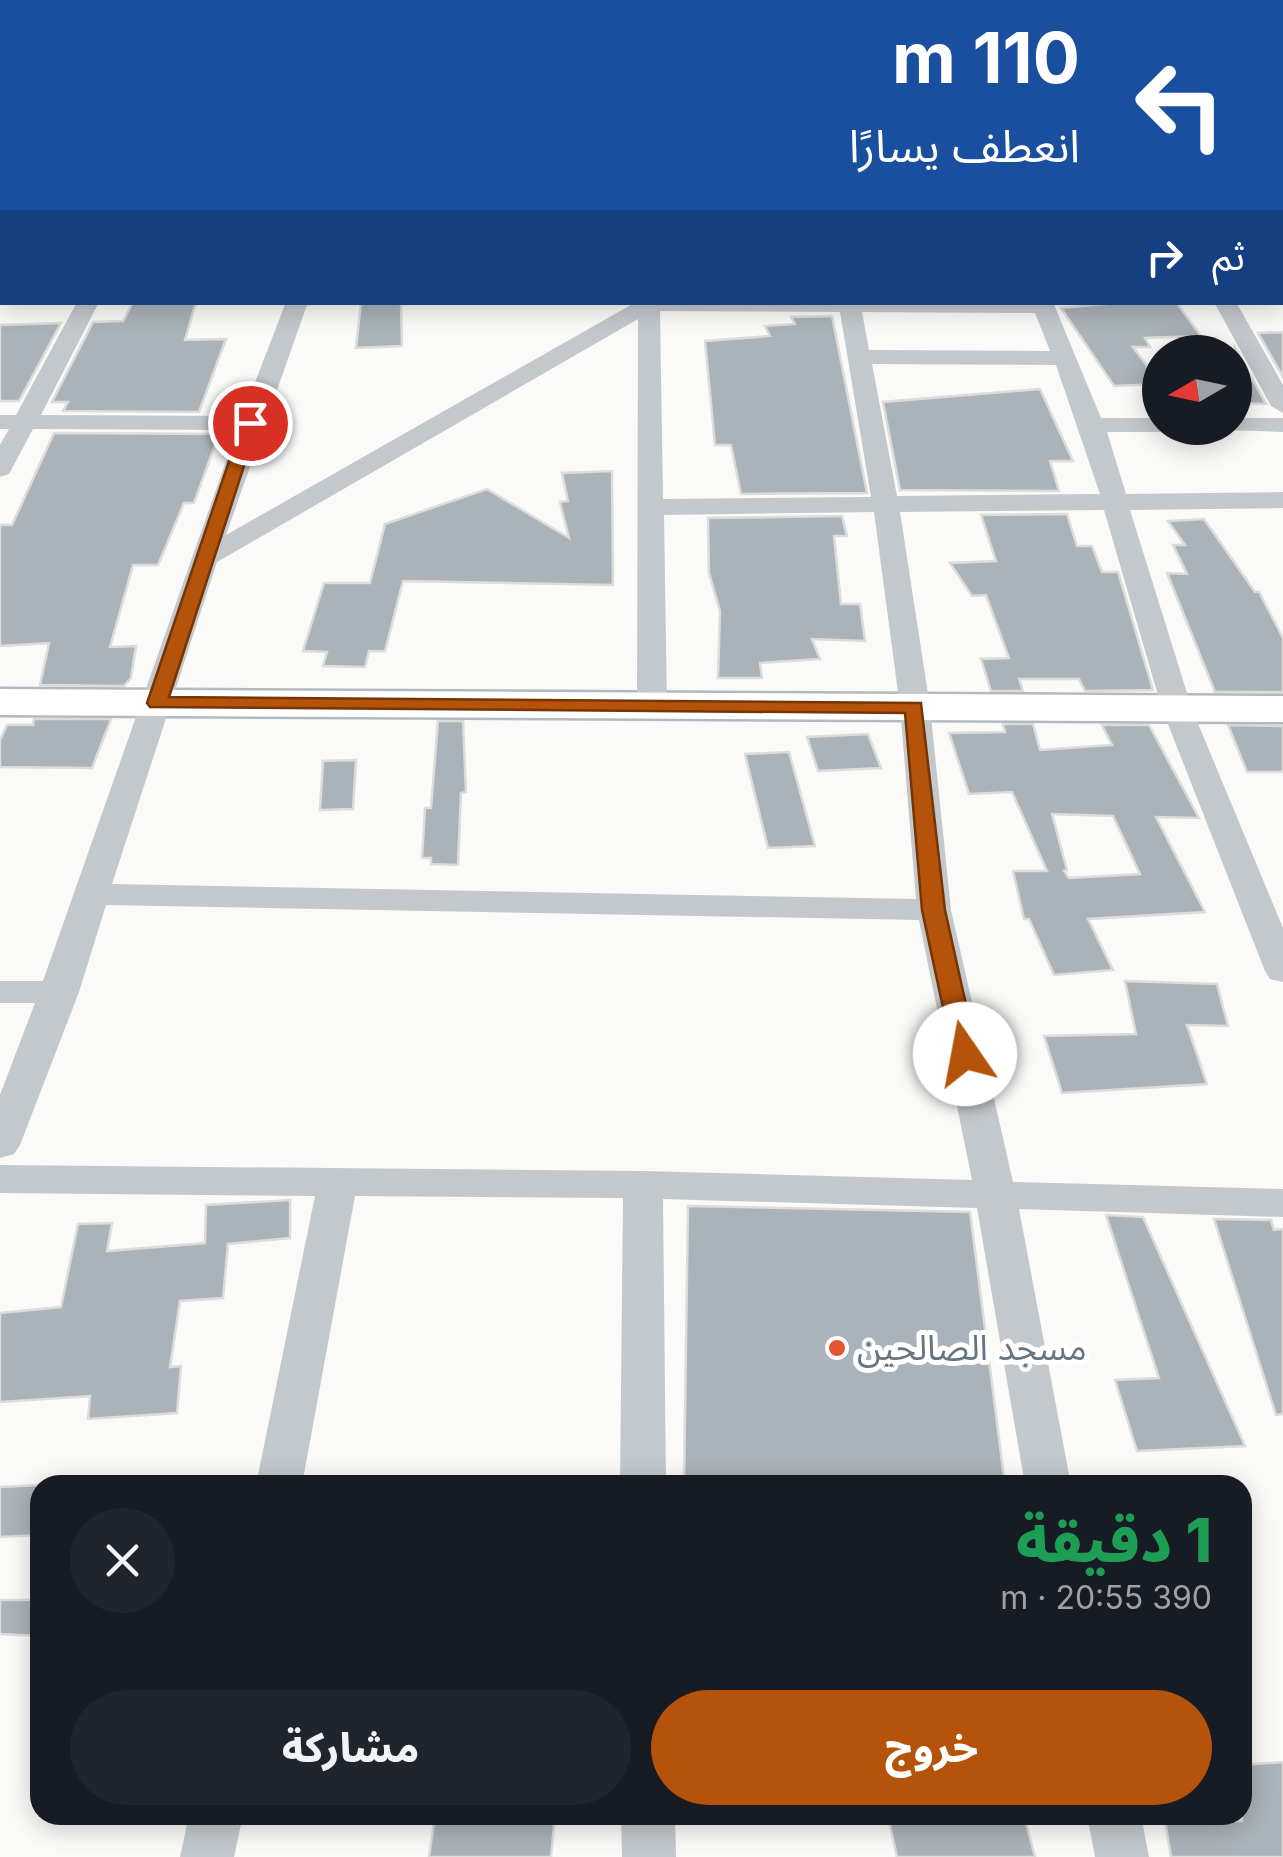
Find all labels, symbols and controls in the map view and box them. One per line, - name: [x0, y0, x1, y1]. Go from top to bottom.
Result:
- text: 110 m: [892, 15, 1080, 100]
- icon: left: [1115, 40, 1245, 170]
- text: انعطف يسارًا: [849, 118, 1080, 173]
- icon: right: [1137, 230, 1192, 285]
- text: ثم: [1212, 233, 1245, 279]
- north arrow: [1142, 335, 1252, 445]
- map controls: [1142, 335, 1252, 445]
- pin: [208, 381, 293, 466]
- icon: arrive: [223, 396, 278, 451]
- position arrow: [913, 1002, 1017, 1106]
- place label: مسجد الصالحين: [857, 1326, 1087, 1368]
- marker: مسجد الصالحين: [826, 1337, 848, 1359]
- text: 1 دقيقة: [1016, 1504, 1212, 1576]
- button: close: [70, 1508, 175, 1613]
- text: 390 m · 20:55: [1000, 1578, 1212, 1617]
- button: مشاركة: [70, 1690, 631, 1805]
- button: خروج: [651, 1690, 1212, 1805]

